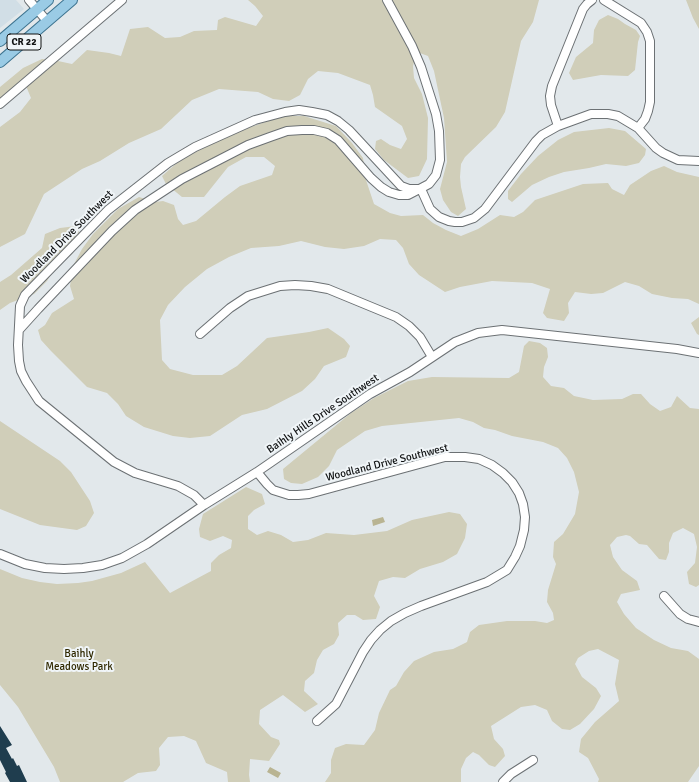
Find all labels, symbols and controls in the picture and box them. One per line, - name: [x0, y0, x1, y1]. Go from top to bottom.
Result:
- road number: CR 22: [7, 34, 41, 50]
- street label: Woodland Drive Southwest: [18, 188, 116, 286]
- street label: Baihly Hills Drive Southwest: [264, 372, 382, 456]
- street label: Woodland Drive Southwest: [324, 441, 450, 485]
- park label: Baihly Meadows Park: [45, 647, 113, 673]

